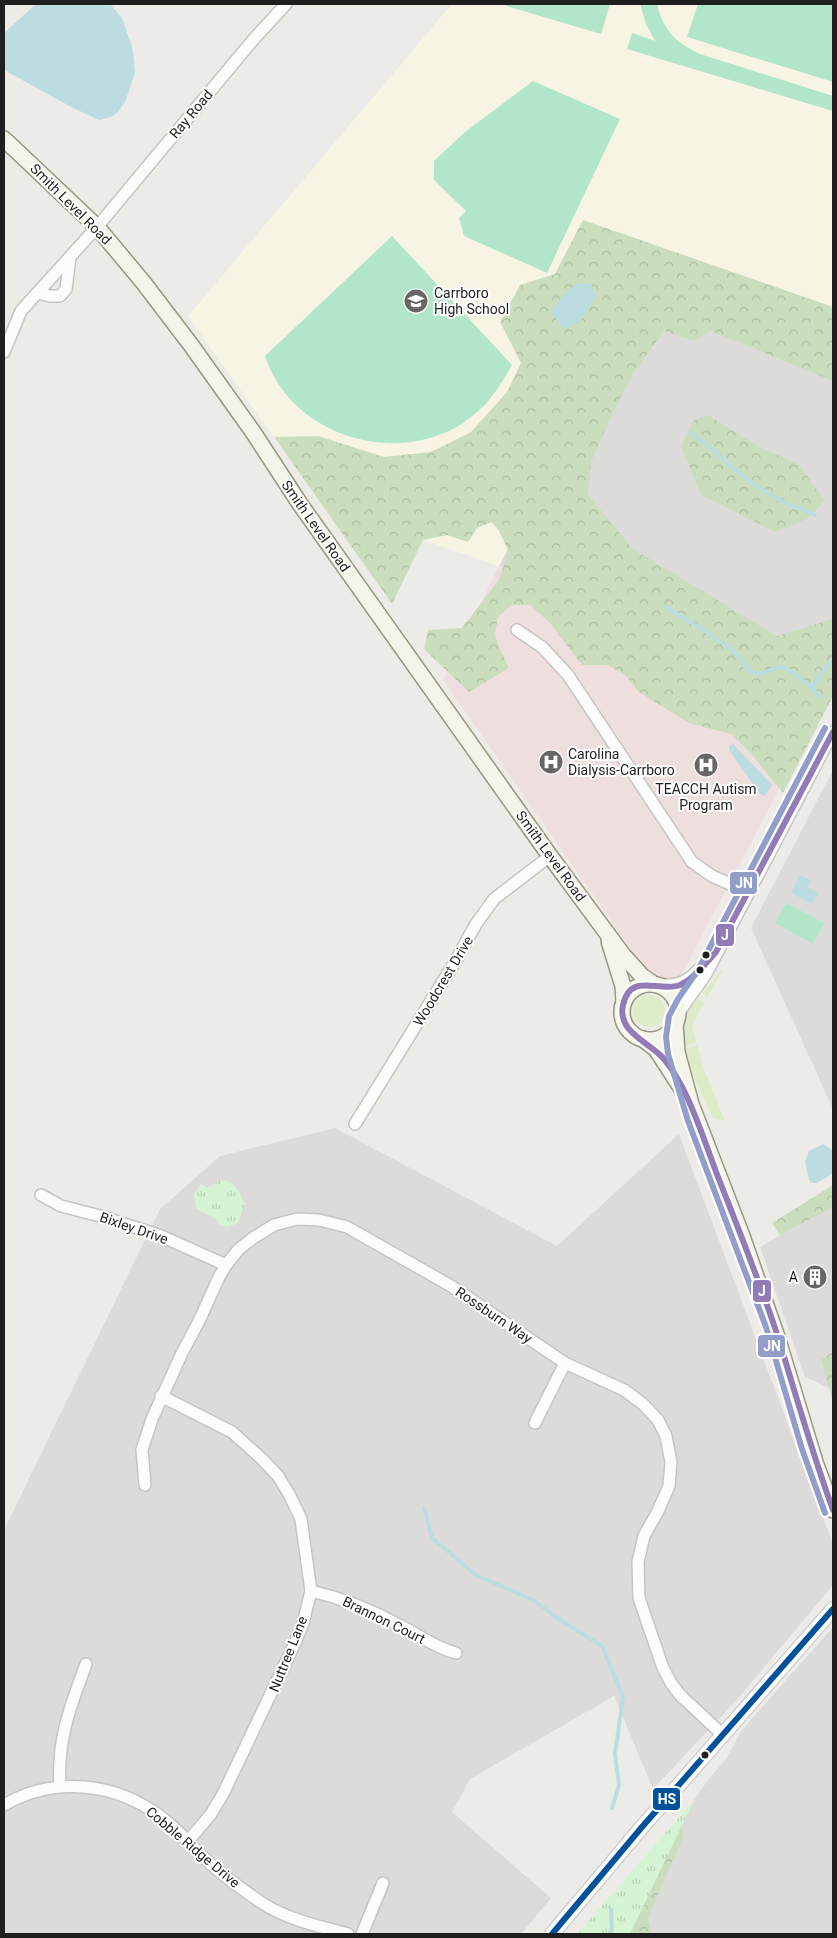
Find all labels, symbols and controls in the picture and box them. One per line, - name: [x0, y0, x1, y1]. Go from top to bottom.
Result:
- street label: Ray Road: [166, 87, 216, 141]
- street label: Smith Level Road: [27, 160, 115, 248]
- place label: Carrboro High School: [434, 285, 509, 317]
- school or university icon: Carrboro High School: [403, 288, 429, 314]
- street label: Smith Level Road: [279, 477, 353, 575]
- place label: Carolina Dialysis-Carrboro: [568, 746, 675, 778]
- hospital icon: Carolina Dialysis-Carrboro: [538, 749, 564, 775]
- hospital icon: TEACCH Autism Program: [693, 752, 719, 778]
- place label: TEACCH Autism Program: [655, 781, 757, 813]
- street label: Smith Level Road: [513, 808, 589, 904]
- line badge: JN: [729, 871, 758, 895]
- text: JN: [735, 875, 753, 891]
- line badge: J: [715, 923, 735, 947]
- text: J: [721, 927, 729, 943]
- street label: Woodcrest Drive: [410, 933, 476, 1029]
- unlabelled marker: [701, 950, 711, 960]
- unlabelled marker: [695, 965, 705, 975]
- street label: Bixley Drive: [98, 1209, 170, 1247]
- building icon: A: [802, 1264, 828, 1290]
- place label: A: [789, 1269, 798, 1285]
- line badge: J: [752, 1279, 772, 1303]
- text: J: [758, 1283, 766, 1299]
- street label: Rossburn Way: [453, 1284, 536, 1347]
- line badge: JN: [757, 1334, 786, 1358]
- text: JN: [763, 1338, 781, 1354]
- street label: Brannon Court: [340, 1593, 428, 1647]
- street label: Nuttree Lane: [266, 1614, 310, 1694]
- unlabelled marker: [700, 1750, 710, 1760]
- line badge: HS: [652, 1787, 681, 1811]
- text: HS: [658, 1791, 677, 1807]
- street label: Cobble Ridge Drive: [143, 1803, 243, 1891]

